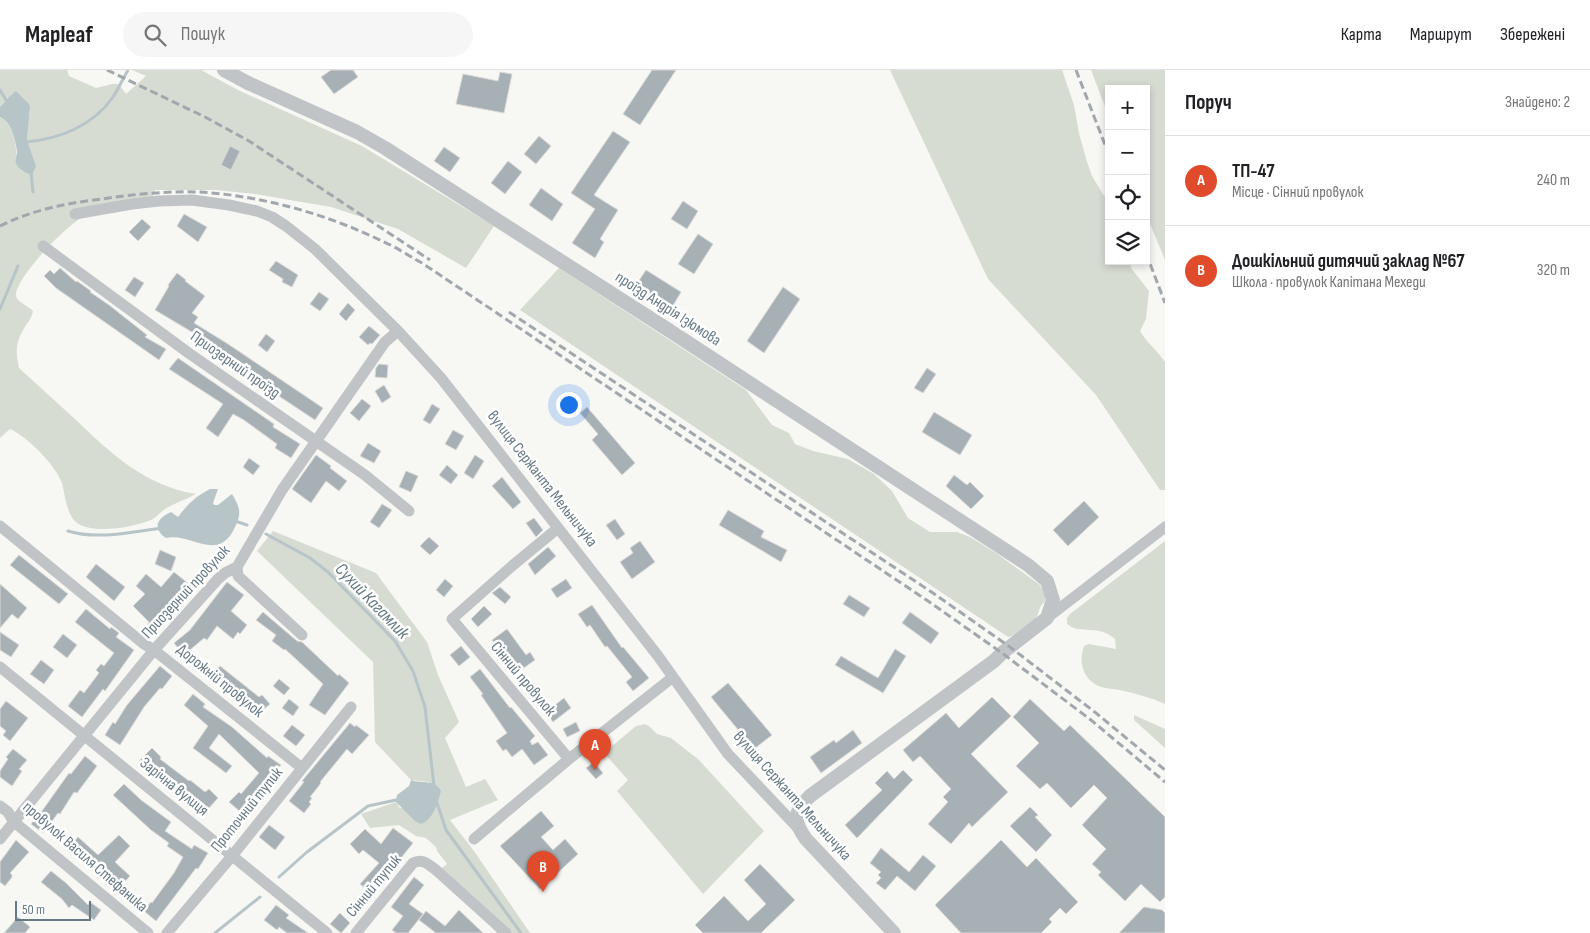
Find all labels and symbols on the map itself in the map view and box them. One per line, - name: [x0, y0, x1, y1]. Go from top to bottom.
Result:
- street label: проїзд Андрія Ізюмова: [612, 268, 724, 350]
- street label: Приозерний проїзд: [187, 327, 283, 403]
- your location: [556, 392, 582, 418]
- street label: вулиця Сержанта Мельничука: [483, 407, 601, 551]
- street label: Приозерний провулок: [138, 541, 235, 643]
- water label: Сухий Кагамлик: [331, 559, 414, 644]
- street label: Сінний провулок: [486, 638, 560, 721]
- street label: Дорожній провулок: [173, 640, 268, 722]
- street label: вулиця Сержанта Мельничука: [729, 727, 855, 865]
- pin: A: [579, 729, 611, 770]
- street label: Зарічна вулиця: [136, 754, 212, 820]
- street label: Проточний тупик: [207, 763, 288, 856]
- street label: провулок Василя Стефаника: [19, 798, 151, 916]
- street label: Сінний тупик: [342, 850, 406, 921]
- pin: B: [527, 851, 559, 892]
- scale bar: [15, 898, 91, 921]

